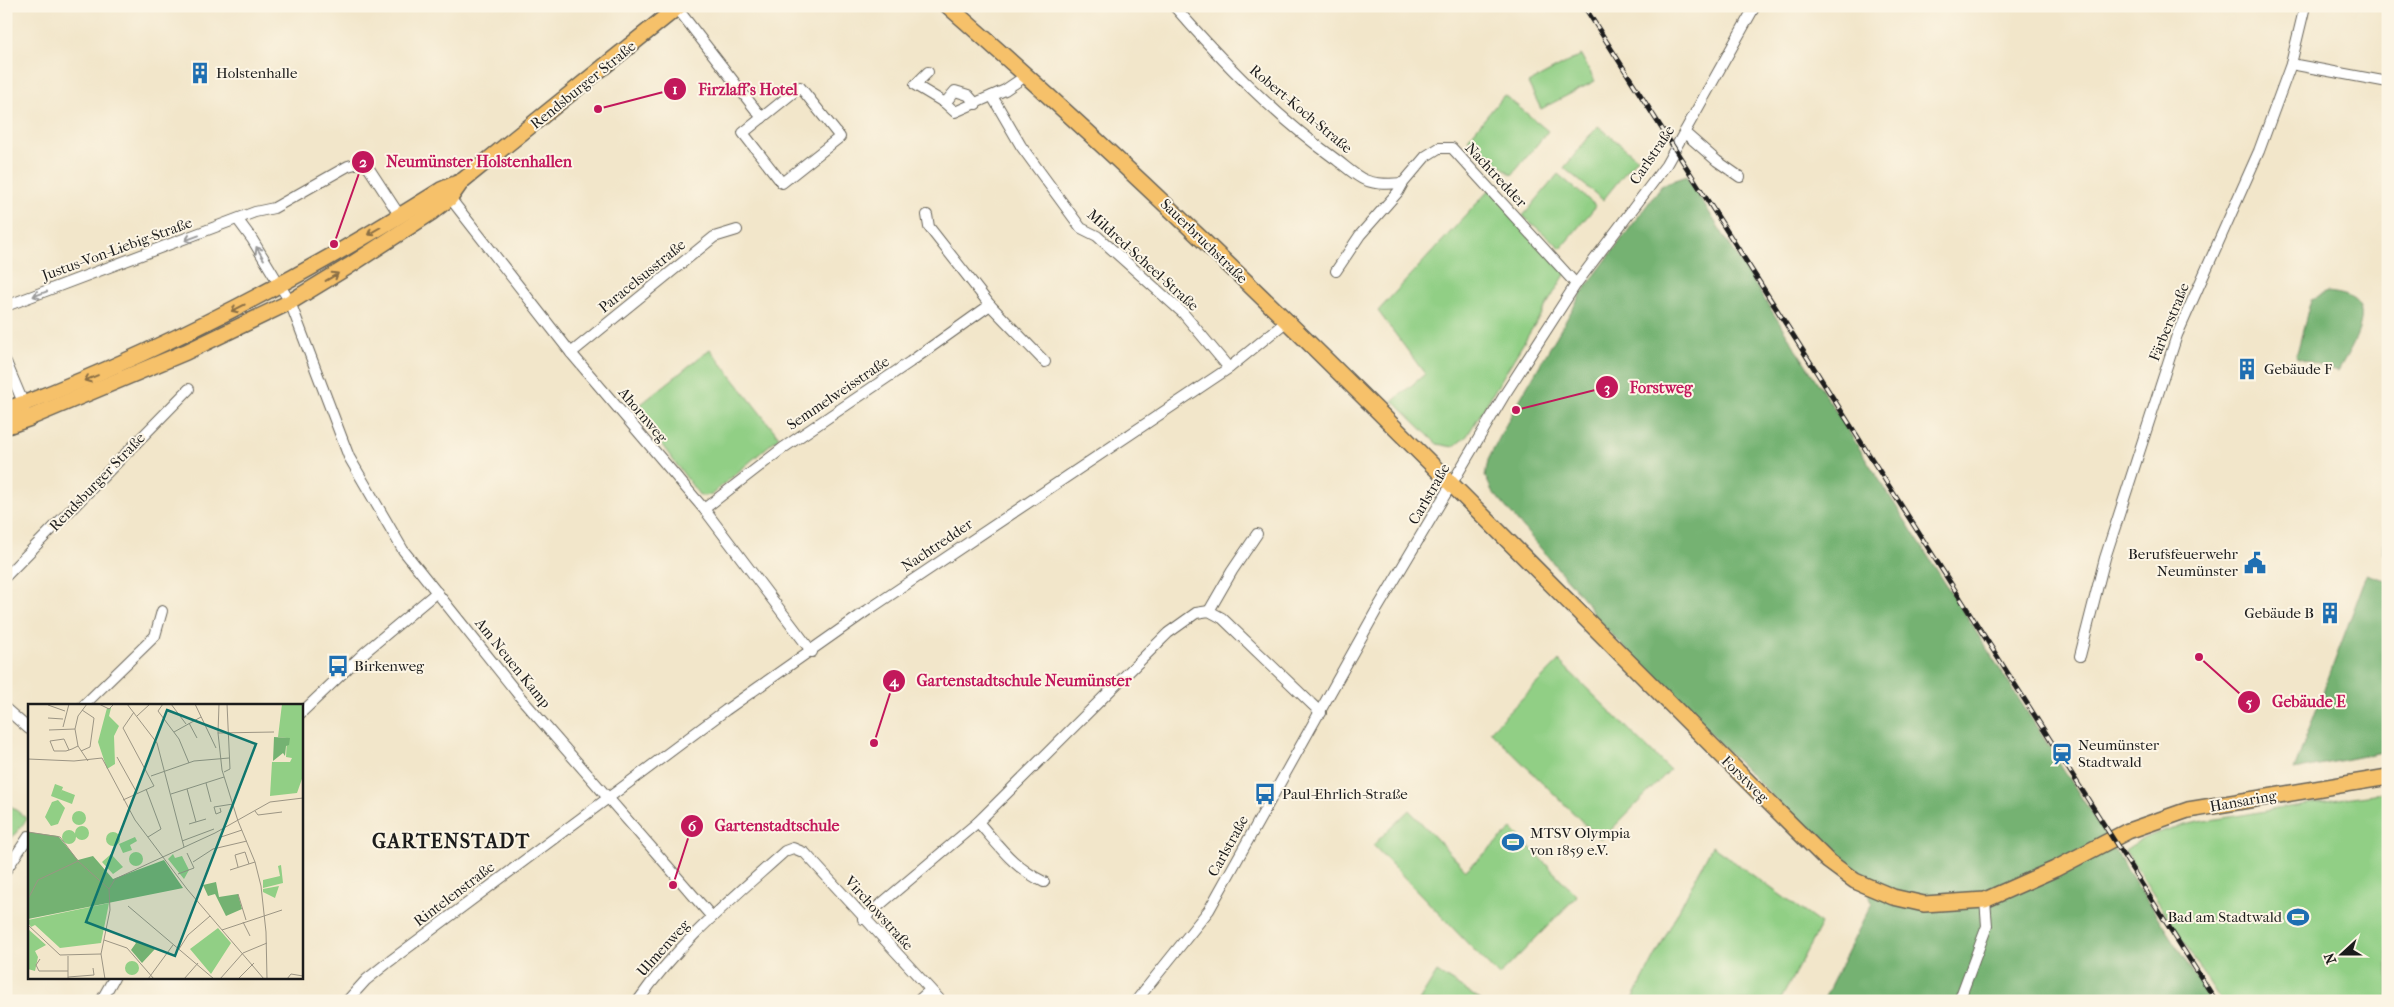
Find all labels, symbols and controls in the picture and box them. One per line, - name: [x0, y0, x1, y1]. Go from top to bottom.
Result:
- street label: Rendsburger Straße: [527, 37, 640, 133]
- building icon: Holstenhalle: [187, 60, 213, 86]
- street label: Robert-Koch-Straße: [1246, 61, 1356, 158]
- place label: Holstenhalle: [216, 64, 298, 82]
- callout: Firzlaff's Hotel: [663, 74, 808, 105]
- text: 1: [672, 80, 678, 98]
- text: Firzlaff's Hotel: [697, 80, 798, 99]
- street label: Carlstraße: [1626, 122, 1679, 188]
- street label: Nachtredder: [1461, 139, 1531, 212]
- callout: Neumünster Holstenhallen: [351, 146, 582, 177]
- text: Neumünster Holstenhallen: [386, 152, 573, 171]
- text: 2: [359, 153, 367, 171]
- street label: Sauerbruchstraße: [1157, 195, 1252, 288]
- street label: Mildred-Scheel-Straße: [1084, 205, 1203, 315]
- street label: Justus-Von-Liebig-Straße: [38, 213, 195, 285]
- one-way arrow: [367, 226, 382, 236]
- one-way arrow: [185, 233, 200, 243]
- street label: Paracelsusstraße: [595, 235, 690, 317]
- one-way arrow: [255, 246, 265, 260]
- one-way arrow: [325, 271, 339, 281]
- street label: Färberstraße: [2145, 280, 2193, 364]
- one-way arrow: [33, 290, 48, 299]
- one-way arrow: [230, 303, 245, 313]
- street label: Semmelweisstraße: [783, 352, 893, 434]
- building icon: Gebäude F: [2234, 356, 2260, 382]
- place label: Gebäude F: [2264, 360, 2332, 378]
- callout: Forstweg: [1594, 372, 1702, 403]
- one-way arrow: [84, 373, 99, 383]
- text: Forstweg: [1628, 378, 1693, 398]
- text: 3: [1604, 379, 1610, 397]
- street label: Ahornweg: [614, 383, 672, 447]
- street label: Rendsburger Straße: [45, 429, 149, 535]
- street label: Carlstraße: [1404, 460, 1454, 528]
- street label: Nachtredder: [898, 514, 977, 575]
- place label: Berufsfeuerwehr Neumünster: [2128, 545, 2239, 580]
- public building icon: Berufsfeuerwehr Neumünster: [2242, 550, 2268, 576]
- building icon: Gebäude B: [2317, 600, 2343, 626]
- place label: Gebäude B: [2244, 604, 2314, 622]
- street label: Am Neuen Kamp: [471, 614, 555, 712]
- bus stop icon: Birkenweg: [325, 653, 351, 679]
- place label: Birkenweg: [354, 657, 425, 675]
- callout: Gartenstadtschule Neumünster: [881, 665, 1141, 696]
- text: Gartenstadtschule Neumünster: [917, 671, 1133, 690]
- text: 4: [889, 672, 900, 690]
- callout: Gebäude E: [2237, 686, 2356, 717]
- text: Gebäude E: [2272, 692, 2346, 711]
- text: 5: [2246, 693, 2253, 711]
- inset map: [28, 704, 302, 980]
- place label: Neumünster Stadtwald: [2078, 736, 2160, 771]
- station icon: Neumünster Stadtwald: [2049, 741, 2075, 767]
- street label: Forstweg: [1718, 752, 1773, 807]
- bus stop icon: Paul-Ehrlich-Straße: [1252, 781, 1278, 807]
- place label: Paul-Ehrlich-Straße: [1282, 785, 1408, 803]
- street label: Hansaring: [2208, 786, 2279, 816]
- callout: Gartenstadtschule: [680, 810, 850, 841]
- street label: Carlstraße: [1204, 812, 1252, 880]
- text: Gartenstadtschule: [715, 816, 840, 835]
- text: 6: [688, 817, 697, 835]
- place label: MTSV Olympia von 1859 e.V.: [1530, 824, 1631, 859]
- sports icon: MTSV Olympia von 1859 e.V.: [1500, 829, 1526, 855]
- district label: GARTENSTADT: [372, 830, 530, 853]
- street label: Rintelenstraße: [410, 857, 498, 930]
- street label: Virchowstraße: [840, 871, 917, 954]
- sports icon: Bad am Stadtwald: [2285, 904, 2311, 930]
- place label: Bad am Stadtwald: [2168, 908, 2283, 926]
- street label: Ulmenweg: [633, 915, 694, 980]
- north arrow: [2316, 930, 2366, 980]
- text: N: [2320, 950, 2340, 966]

